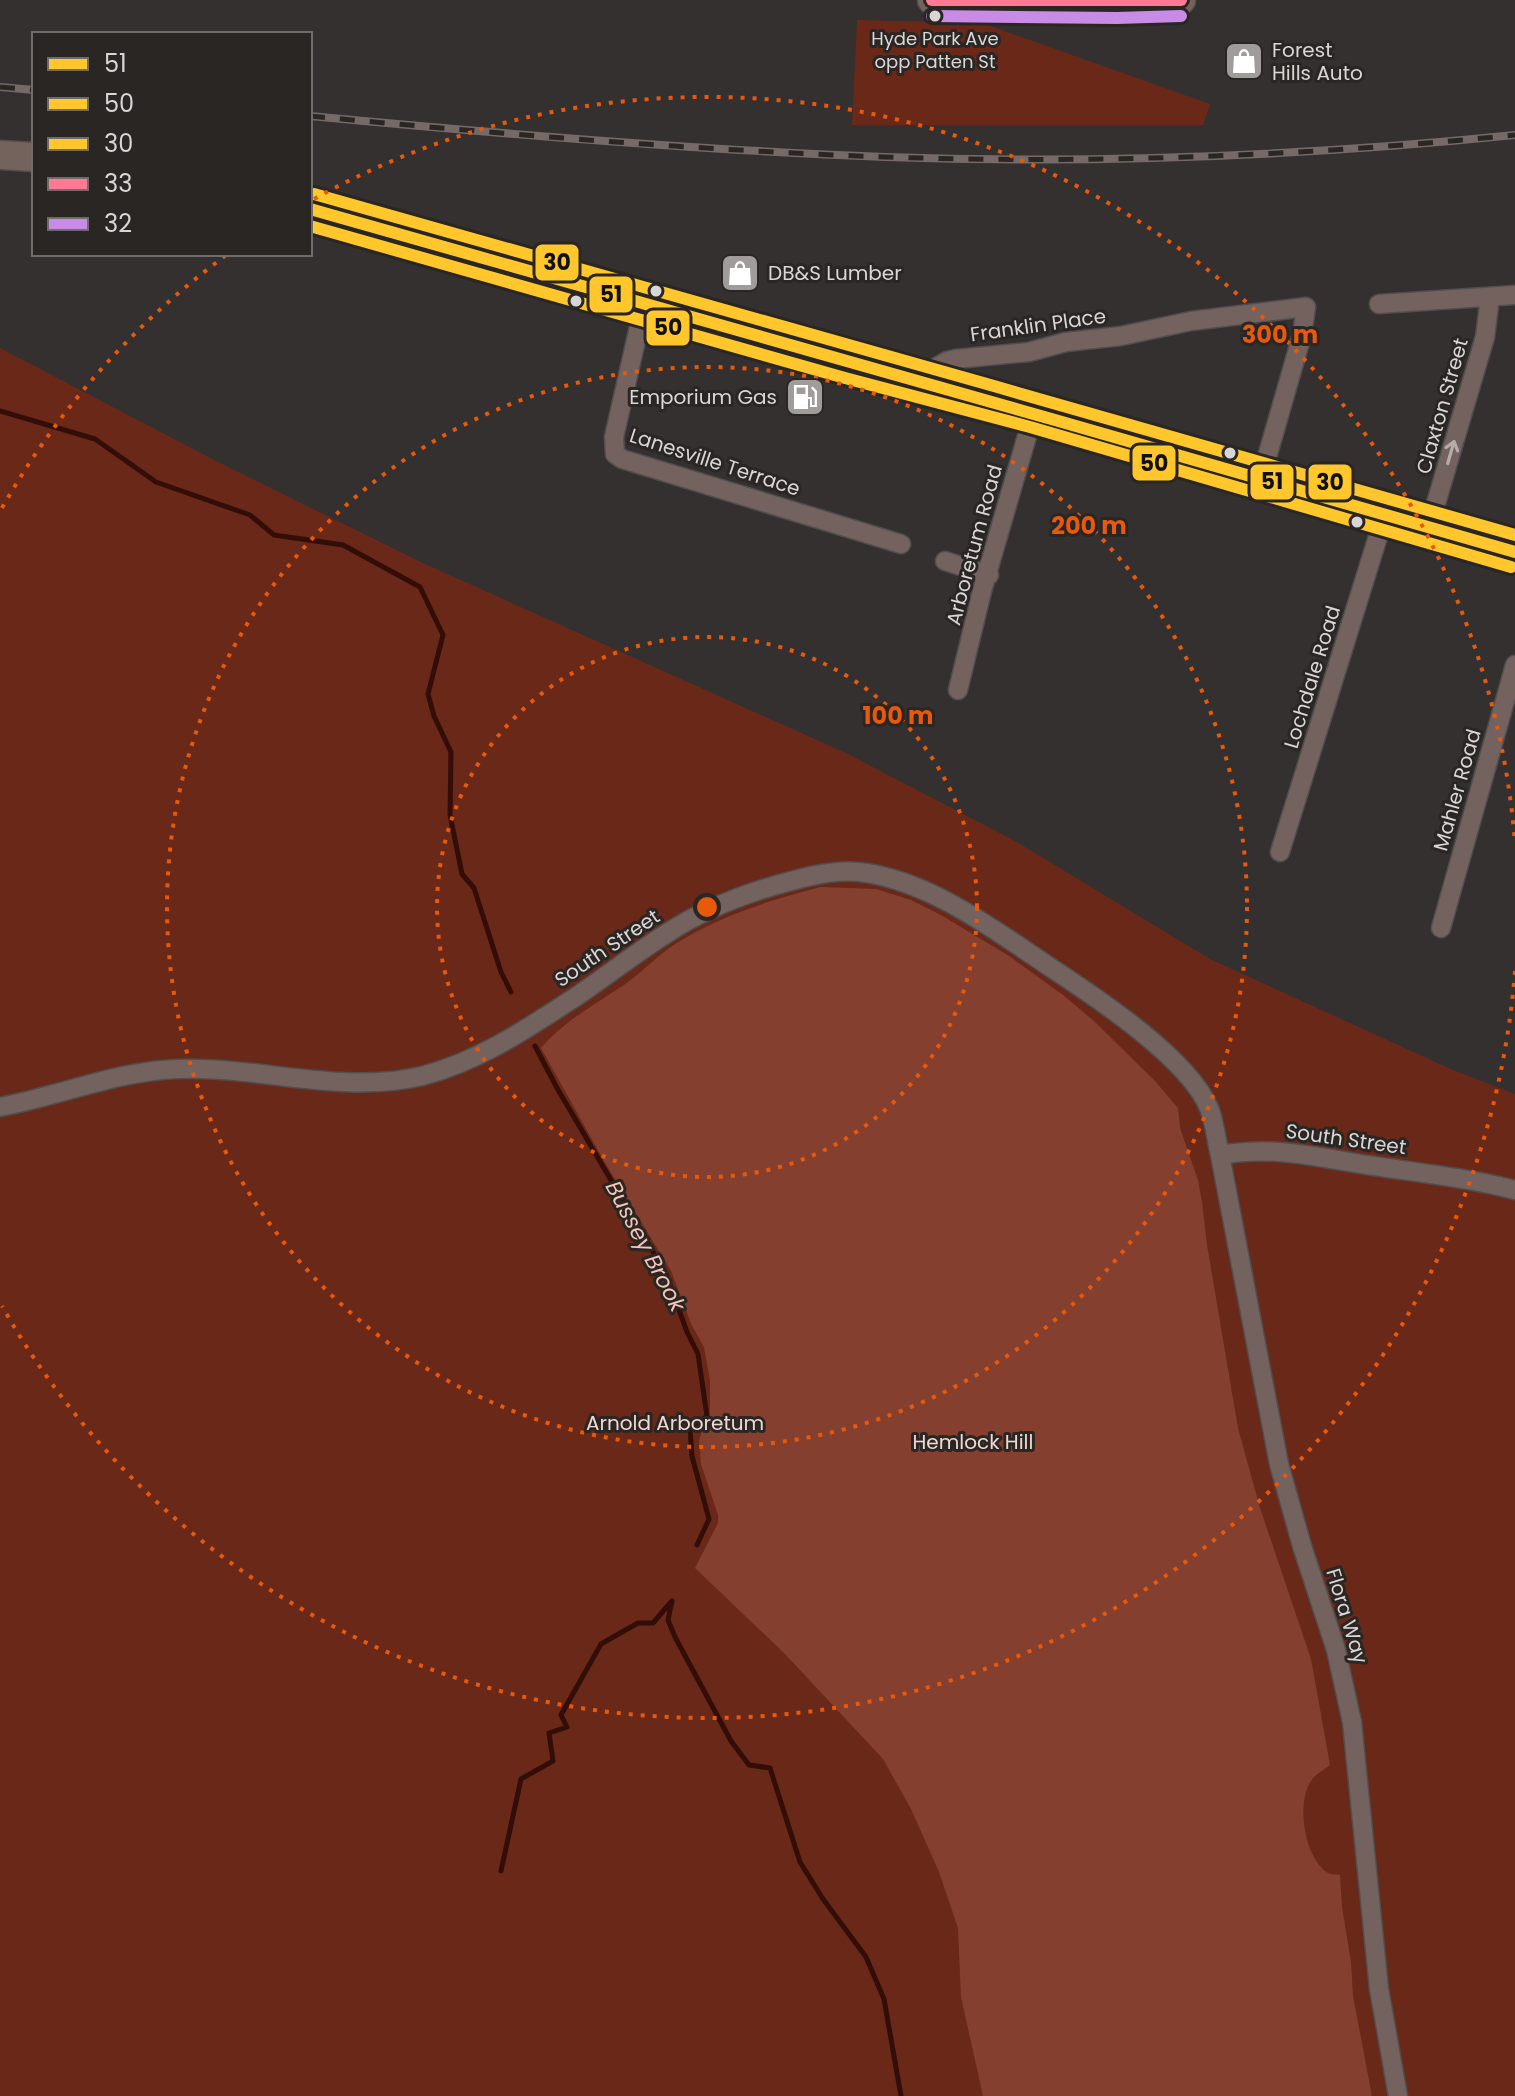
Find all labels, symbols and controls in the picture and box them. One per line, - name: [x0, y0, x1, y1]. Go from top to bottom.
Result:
- marker: Hyde Park Ave opp Patten St: [927, 8, 943, 24]
- place label: Hyde Park Ave opp Patten St: [871, 26, 999, 74]
- legend: [32, 32, 312, 256]
- place label: Forest Hills Auto: [1272, 36, 1363, 87]
- shop icon: Forest Hills Auto: [1223, 40, 1265, 82]
- text: 51: [104, 47, 127, 80]
- text: 50: [104, 87, 134, 120]
- text: 30: [104, 127, 133, 160]
- text: 33: [104, 167, 132, 200]
- text: 32: [104, 207, 132, 240]
- line badge: 30: [534, 243, 580, 282]
- text: 30: [543, 247, 571, 278]
- shop icon: DB&S Lumber: [719, 252, 761, 294]
- place label: DB&S Lumber: [768, 259, 902, 287]
- line badge: 51: [588, 275, 634, 314]
- text: 51: [600, 279, 622, 310]
- unlabelled marker: [648, 283, 664, 299]
- unlabelled marker: [568, 293, 584, 309]
- street label: Franklin Place: [968, 302, 1108, 348]
- line badge: 50: [645, 309, 691, 347]
- text: 50: [654, 312, 682, 343]
- text: 300 m: [1242, 318, 1318, 351]
- street label: Claxton Street: [1409, 335, 1475, 477]
- fuel station icon: Emporium Gas: [784, 376, 826, 418]
- place label: Emporium Gas: [629, 383, 777, 411]
- street label: Lanesville Terrace: [626, 421, 804, 503]
- one-way arrow: [1445, 440, 1459, 465]
- line badge: 50: [1131, 444, 1177, 482]
- unlabelled marker: [1222, 445, 1238, 461]
- text: 50: [1140, 448, 1168, 479]
- street label: Arboretum Road: [939, 462, 1009, 628]
- line badge: 51: [1249, 463, 1295, 501]
- line badge: 30: [1307, 463, 1353, 501]
- text: 51: [1261, 466, 1283, 497]
- text: 30: [1316, 467, 1344, 498]
- text: 200 m: [1051, 509, 1127, 542]
- unlabelled marker: [1349, 514, 1365, 530]
- street label: Lochdale Road: [1277, 602, 1347, 752]
- text: 100 m: [863, 699, 933, 732]
- street label: Mahler Road: [1426, 726, 1488, 854]
- centre of rings: [693, 893, 721, 921]
- street label: South Street: [549, 902, 665, 994]
- street label: South Street: [1284, 1117, 1408, 1161]
- water label: Bussey Brook: [598, 1175, 694, 1319]
- park label: Arnold Arboretum: [586, 1409, 764, 1437]
- park label: Hemlock Hill: [913, 1428, 1033, 1456]
- street label: Flora Way: [1319, 1565, 1375, 1667]

